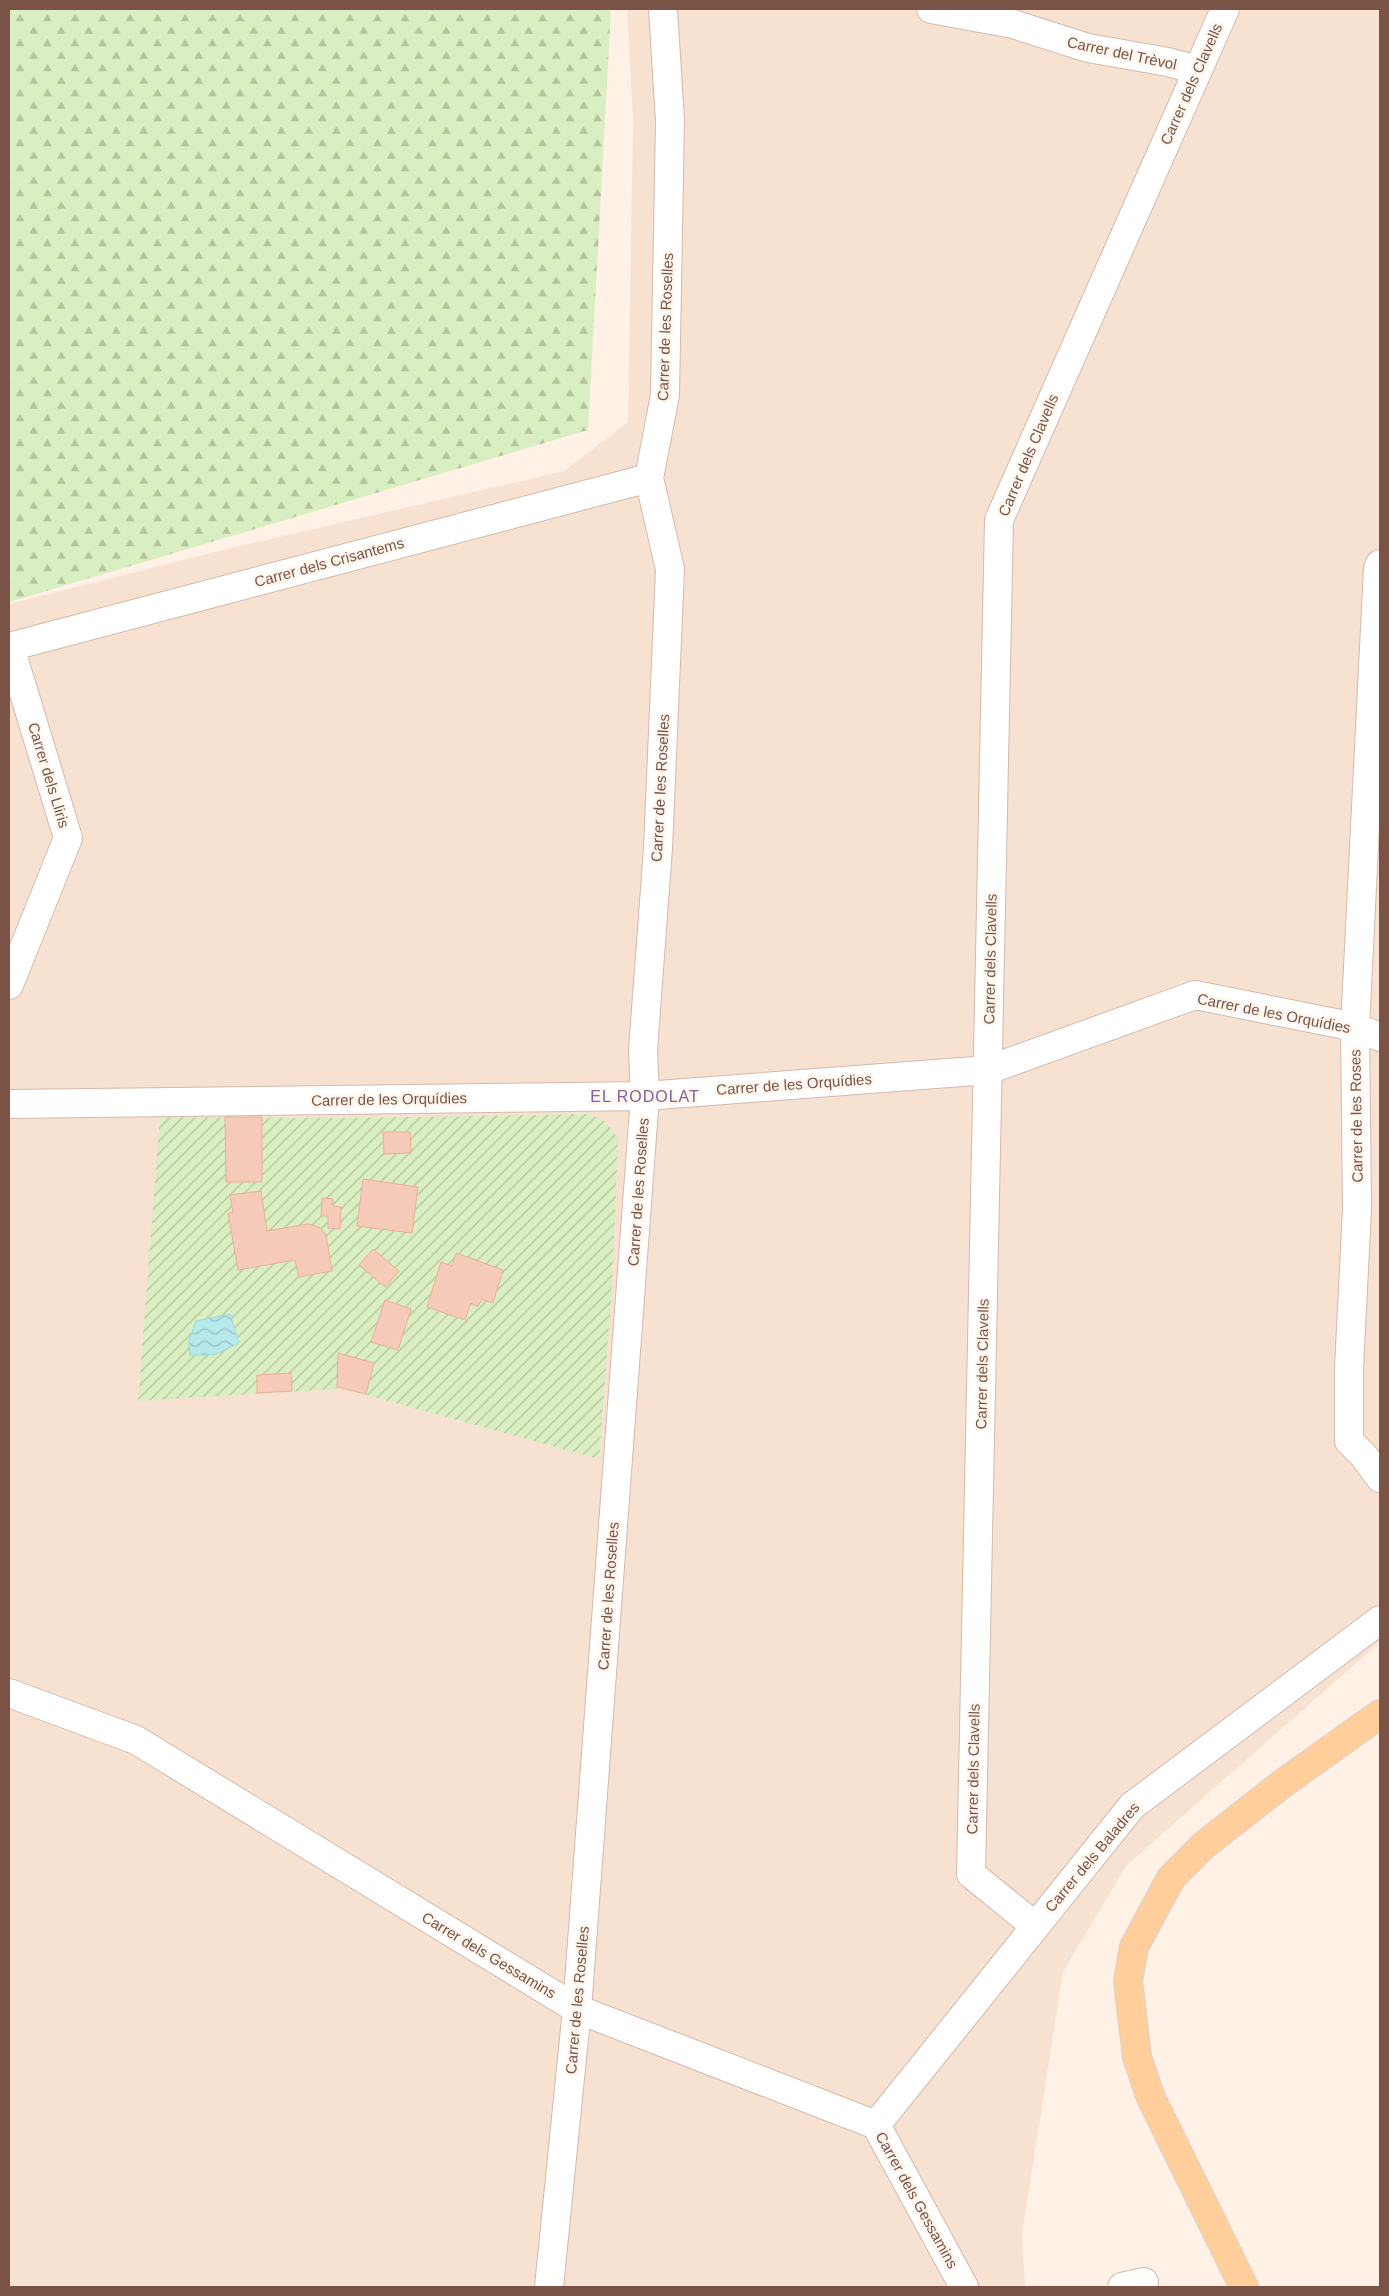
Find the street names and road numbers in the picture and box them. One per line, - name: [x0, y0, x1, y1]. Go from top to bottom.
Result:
- street label: Carrer dels Clavells: [1157, 21, 1225, 147]
- street label: Carrer del Trèvol: [1066, 33, 1178, 73]
- street label: Carrer de les Roselles: [654, 253, 676, 401]
- street label: Carrer dels Clavells: [995, 391, 1061, 519]
- street label: Carrer dels Crisantems: [252, 534, 406, 590]
- street label: Carrer de les Roselles: [648, 713, 672, 863]
- street label: Carrer dels Lliris: [25, 720, 73, 830]
- street label: Carrer dels Clavells: [980, 893, 1000, 1025]
- street label: Carrer de les Orquídies: [1196, 990, 1352, 1036]
- street label: Carrer de les Roses: [1346, 1049, 1366, 1183]
- street label: Carrer de les Orquídies: [716, 1070, 872, 1098]
- street label: Carrer de les Orquídies: [311, 1089, 467, 1109]
- street label: Carrer de les Roselles: [624, 1117, 652, 1267]
- street label: Carrer dels Clavells: [972, 1298, 992, 1430]
- street label: Carrer de les Roselles: [594, 1521, 622, 1671]
- street label: Carrer dels Clavells: [963, 1703, 983, 1835]
- street label: Carrer dels Baladres: [1041, 1799, 1143, 1915]
- street label: Carrer dels Gessamins: [419, 1908, 559, 2002]
- street label: Carrer de les Roselles: [562, 1925, 592, 2075]
- street label: Carrer dels Gessamins: [872, 2129, 962, 2271]

